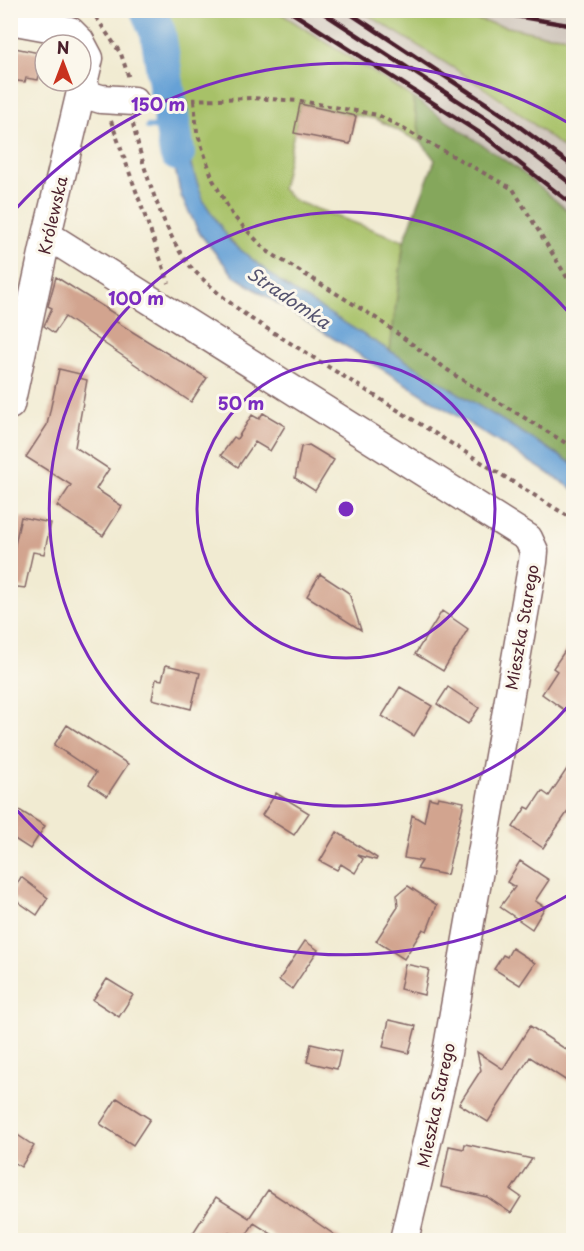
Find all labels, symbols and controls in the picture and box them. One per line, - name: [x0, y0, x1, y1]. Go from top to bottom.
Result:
- north arrow: [33, 33, 93, 93]
- text: N: [57, 35, 69, 59]
- text: 150 m: [131, 90, 185, 117]
- street label: Królewska: [31, 173, 73, 257]
- water label: Stradomka: [242, 259, 337, 335]
- text: 100 m: [108, 284, 164, 311]
- text: 50 m: [218, 389, 264, 416]
- centre of rings: [336, 499, 356, 519]
- street label: Mieszka Starego: [498, 562, 544, 692]
- street label: Mieszka Starego: [410, 1040, 460, 1170]

